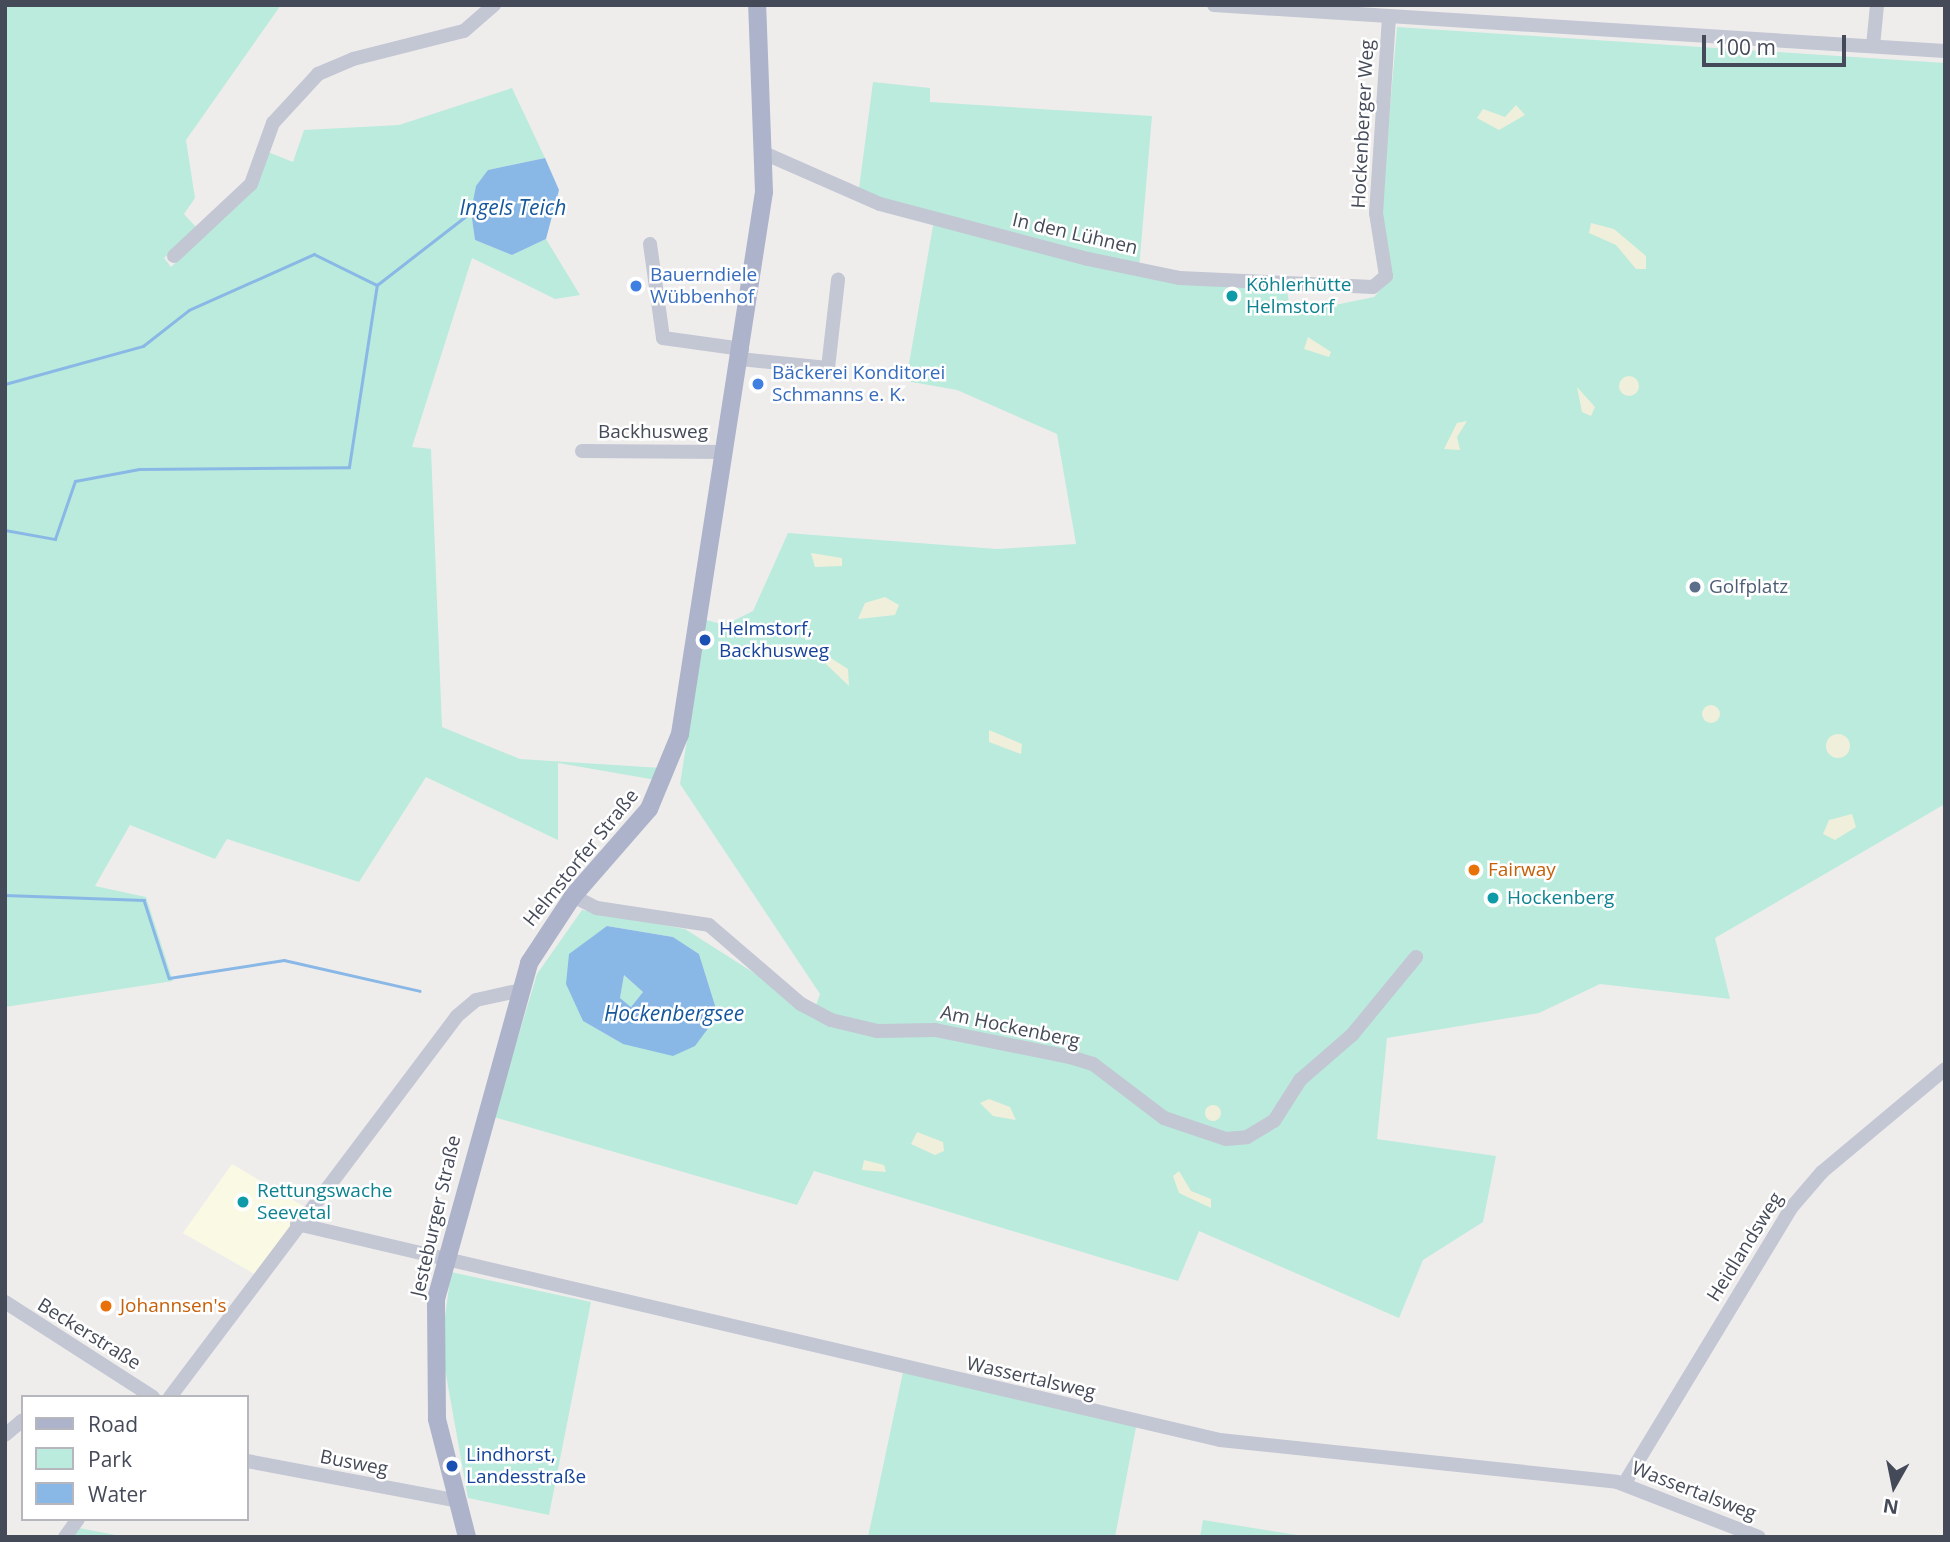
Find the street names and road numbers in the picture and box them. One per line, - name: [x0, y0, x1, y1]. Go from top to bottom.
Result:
- street label: Hockenberger Weg: [1347, 39, 1379, 209]
- street label: In den Lühnen: [1010, 208, 1140, 260]
- street label: Backhusweg: [598, 421, 708, 443]
- street label: Helmstorfer Straße: [519, 785, 643, 931]
- street label: Am Hockenberg: [938, 1001, 1082, 1053]
- street label: Jesteburger Straße: [406, 1133, 466, 1299]
- street label: Heidlandsweg: [1702, 1188, 1788, 1306]
- street label: Beckerstraße: [33, 1293, 145, 1375]
- street label: Wassertalsweg: [964, 1352, 1098, 1404]
- street label: Busweg: [318, 1445, 390, 1481]
- street label: Wassertalsweg: [1629, 1457, 1759, 1525]

